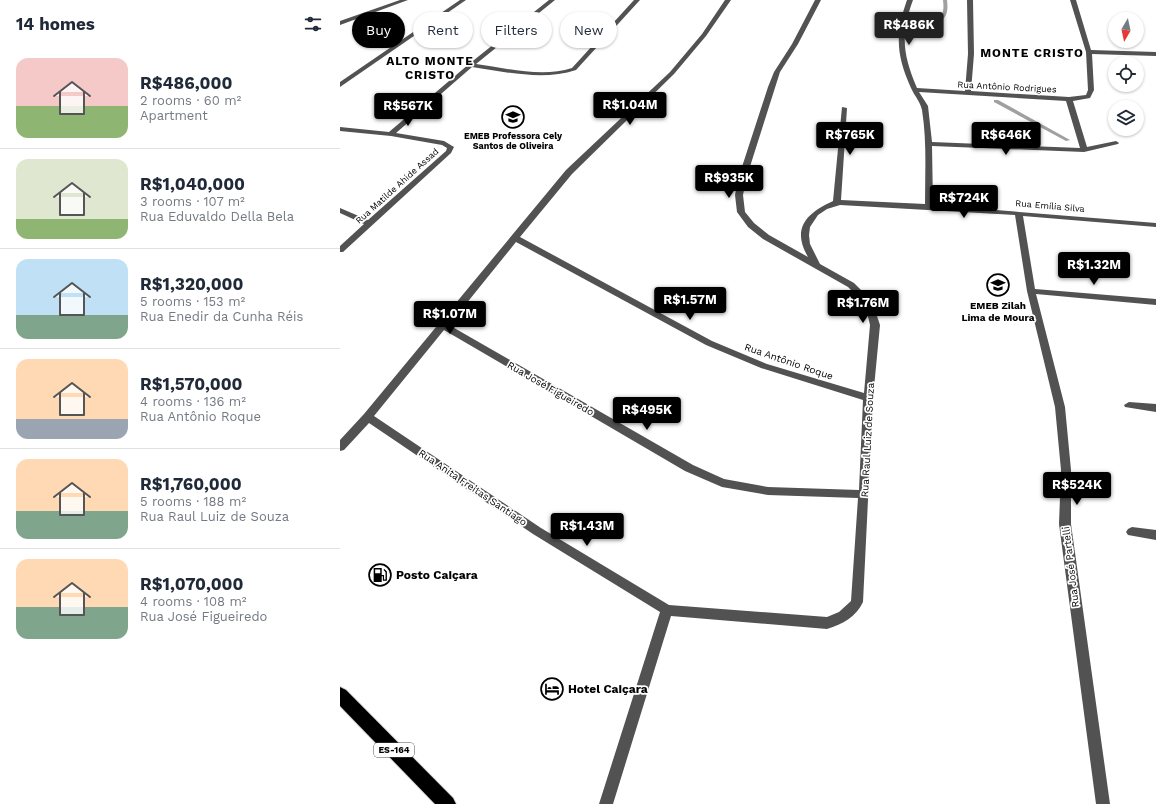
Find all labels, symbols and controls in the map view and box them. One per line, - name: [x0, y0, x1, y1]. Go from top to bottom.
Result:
- chip: Buy: [352, 12, 405, 48]
- chip: Rent: [413, 12, 473, 48]
- chip: Filters: [481, 12, 552, 48]
- chip: New: [560, 12, 617, 48]
- pin: R$486K: [876, 12, 942, 46]
- north arrow: [1108, 12, 1144, 48]
- map controls: [1108, 12, 1144, 136]
- icon: filters: [302, 13, 324, 35]
- text: 14 homes: [16, 14, 95, 34]
- text: R$486K: [884, 17, 934, 32]
- district label: MONTE CRISTO: [980, 46, 1084, 60]
- district label: ALTO MONTE CRISTO: [386, 54, 474, 82]
- button: locate: [1108, 56, 1144, 92]
- text: R$486,000: [140, 73, 232, 93]
- icon: home: [48, 74, 96, 122]
- street label: Rua Antônio Rodrigues: [957, 79, 1057, 95]
- pin: R$1.04M: [593, 92, 667, 126]
- text: 2 rooms · 60 m²: [140, 93, 241, 108]
- pin: R$567K: [375, 93, 441, 127]
- text: R$1.04M: [602, 97, 658, 112]
- text: R$567K: [383, 98, 433, 113]
- button: layers: [1108, 100, 1144, 136]
- school or university icon: EMEB Professora Cely Santos de Oliveira: [500, 104, 526, 130]
- text: Apartment: [140, 108, 208, 123]
- pin: R$765K: [817, 122, 883, 156]
- pin: R$646K: [973, 122, 1039, 156]
- text: R$765K: [825, 127, 875, 142]
- text: R$646K: [981, 127, 1031, 142]
- place label: EMEB Professora Cely Santos de Oliveira: [464, 131, 563, 151]
- street label: Rua Matilde Ahide Assad: [354, 146, 440, 226]
- pin: R$935K: [696, 165, 762, 199]
- text: R$935K: [704, 170, 754, 185]
- text: R$1,040,000: [140, 174, 245, 194]
- icon: home: [48, 175, 96, 223]
- pin: R$724K: [931, 185, 997, 219]
- text: R$724K: [939, 190, 989, 205]
- text: 3 rooms · 107 m²: [140, 194, 245, 209]
- street label: Rua Emília Silva: [1015, 198, 1085, 214]
- text: Rua Eduvaldo Della Bela: [140, 209, 294, 224]
- pin: R$1.32M: [1057, 252, 1131, 286]
- text: R$1.32M: [1067, 257, 1121, 272]
- school or university icon: EMEB Zilah Lima de Moura: [985, 272, 1011, 298]
- text: R$1,320,000: [140, 274, 243, 294]
- icon: home: [48, 275, 96, 323]
- pin: R$1.57M: [653, 287, 727, 321]
- pin: R$1.76M: [826, 290, 900, 324]
- text: R$1.57M: [663, 292, 717, 307]
- text: 5 rooms · 153 m²: [140, 294, 245, 309]
- text: R$1.76M: [837, 295, 889, 310]
- place label: EMEB Zilah Lima de Moura: [961, 300, 1035, 323]
- pin: R$1.07M: [413, 301, 487, 335]
- text: R$1.07M: [423, 306, 477, 321]
- text: Rua Enedir da Cunha Réis: [140, 309, 303, 324]
- street label: Rua Antônio Roque: [743, 341, 835, 382]
- street label: Rua José Figueiredo: [506, 359, 596, 418]
- text: R$1,570,000: [140, 374, 243, 394]
- icon: home: [48, 375, 96, 423]
- street label: Rua Raul Luiz de Souza: [859, 382, 876, 498]
- text: 4 rooms · 136 m²: [140, 394, 246, 409]
- pin: R$495K: [614, 397, 680, 431]
- text: R$495K: [622, 402, 672, 417]
- text: Rua Antônio Roque: [140, 409, 261, 424]
- street label: Rua Anita Freitas Santiago: [417, 447, 529, 528]
- pin: R$524K: [1044, 472, 1110, 506]
- text: R$1,760,000: [140, 474, 242, 494]
- icon: home: [48, 475, 96, 523]
- text: R$524K: [1052, 477, 1102, 492]
- text: 5 rooms · 188 m²: [140, 494, 246, 509]
- text: Rua Raul Luiz de Souza: [140, 509, 289, 524]
- pin: R$1.43M: [550, 513, 624, 547]
- text: R$1.43M: [560, 518, 614, 533]
- street label: Rua José Partelli: [1060, 526, 1081, 608]
- fuel station icon: Posto Caiçara: [367, 562, 393, 588]
- place label: Posto Caiçara: [396, 568, 478, 582]
- text: R$1,070,000: [140, 574, 244, 594]
- icon: home: [48, 575, 96, 623]
- text: 4 rooms · 108 m²: [140, 594, 247, 609]
- text: Rua José Figueiredo: [140, 609, 267, 624]
- hotel icon: Hotel Caiçara: [539, 676, 565, 702]
- place label: Hotel Caiçara: [568, 682, 648, 696]
- road number: ES-164: [374, 743, 414, 757]

